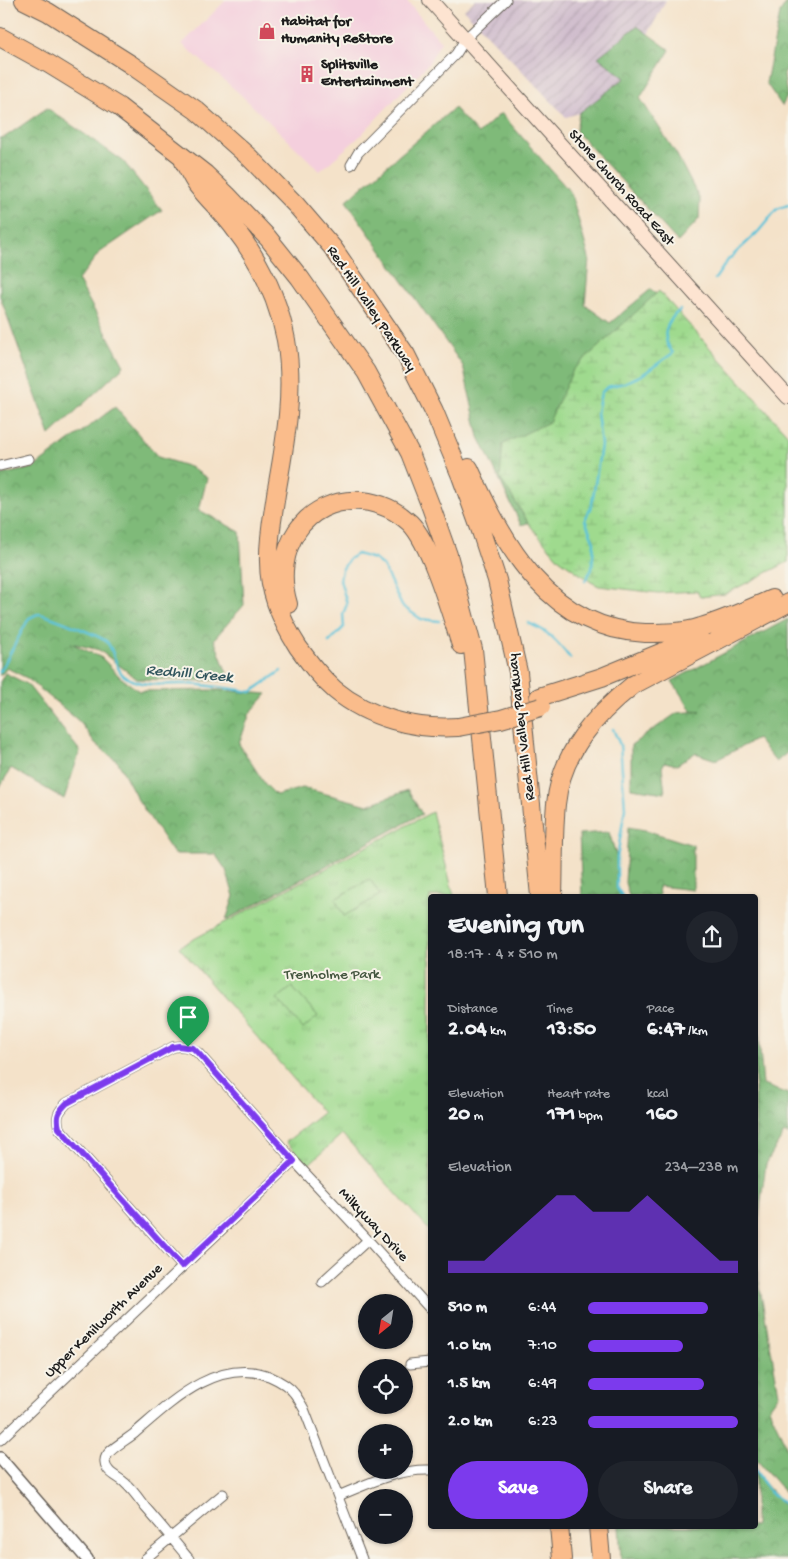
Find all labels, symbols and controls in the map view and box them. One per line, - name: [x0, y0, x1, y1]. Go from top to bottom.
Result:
- place label: Habitat for Humanity ReStore: [281, 13, 394, 48]
- shop icon: Habitat for Humanity ReStore: [257, 21, 277, 41]
- place label: Splitsville Entertainment: [321, 56, 415, 91]
- building icon: Splitsville Entertainment: [297, 64, 317, 84]
- street label: Stone Church Road East: [564, 126, 679, 251]
- street label: Red Hill Valley Parkway: [322, 243, 420, 376]
- street label: Red Hill Valley Parkway: [504, 652, 540, 801]
- water label: Redhill Creek: [145, 662, 235, 688]
- text: Evening run: [448, 910, 584, 943]
- button: share: [686, 911, 738, 963]
- text: 18:17 · 4 × 510 m: [448, 946, 558, 965]
- park label: Trenholme Park: [283, 966, 381, 984]
- pin: [167, 996, 209, 1047]
- text: Distance: [448, 1001, 497, 1018]
- text: Time: [547, 1001, 573, 1018]
- text: Pace: [647, 1001, 674, 1018]
- icon: arrive: [174, 1003, 202, 1031]
- text: 2.04: [448, 1018, 487, 1043]
- text: 13:50: [547, 1018, 596, 1043]
- text: 6:47: [647, 1018, 685, 1043]
- text: km: [487, 1023, 506, 1040]
- text: /km: [685, 1023, 708, 1040]
- text: Elevation: [448, 1086, 504, 1103]
- text: Heart rate: [547, 1086, 610, 1103]
- text: kcal: [647, 1086, 669, 1103]
- text: 20: [448, 1103, 470, 1128]
- text: 171: [547, 1103, 575, 1128]
- text: 160: [647, 1103, 678, 1128]
- text: m: [470, 1108, 484, 1125]
- text: bpm: [575, 1108, 603, 1125]
- text: Elevation: [448, 1159, 512, 1178]
- text: 234–238 m: [664, 1159, 738, 1178]
- street label: Milkyway Drive: [334, 1184, 412, 1266]
- street label: Upper Kenilworth Avenue: [41, 1260, 167, 1382]
- north arrow: [358, 1294, 412, 1349]
- map controls: [358, 1294, 413, 1544]
- text: 510 m: [448, 1299, 487, 1318]
- text: 6:44: [528, 1299, 556, 1318]
- text: 1.0 km: [448, 1337, 491, 1356]
- text: 7:10: [528, 1337, 557, 1356]
- button: locate: [358, 1359, 413, 1414]
- text: 1.5 km: [448, 1375, 490, 1394]
- text: 6:49: [528, 1375, 557, 1394]
- text: 2.0 km: [448, 1413, 492, 1432]
- text: 6:23: [528, 1413, 557, 1432]
- button: +: [358, 1424, 413, 1479]
- button: Save: [448, 1461, 588, 1519]
- button: Share: [598, 1461, 738, 1519]
- button: −: [358, 1489, 413, 1544]

